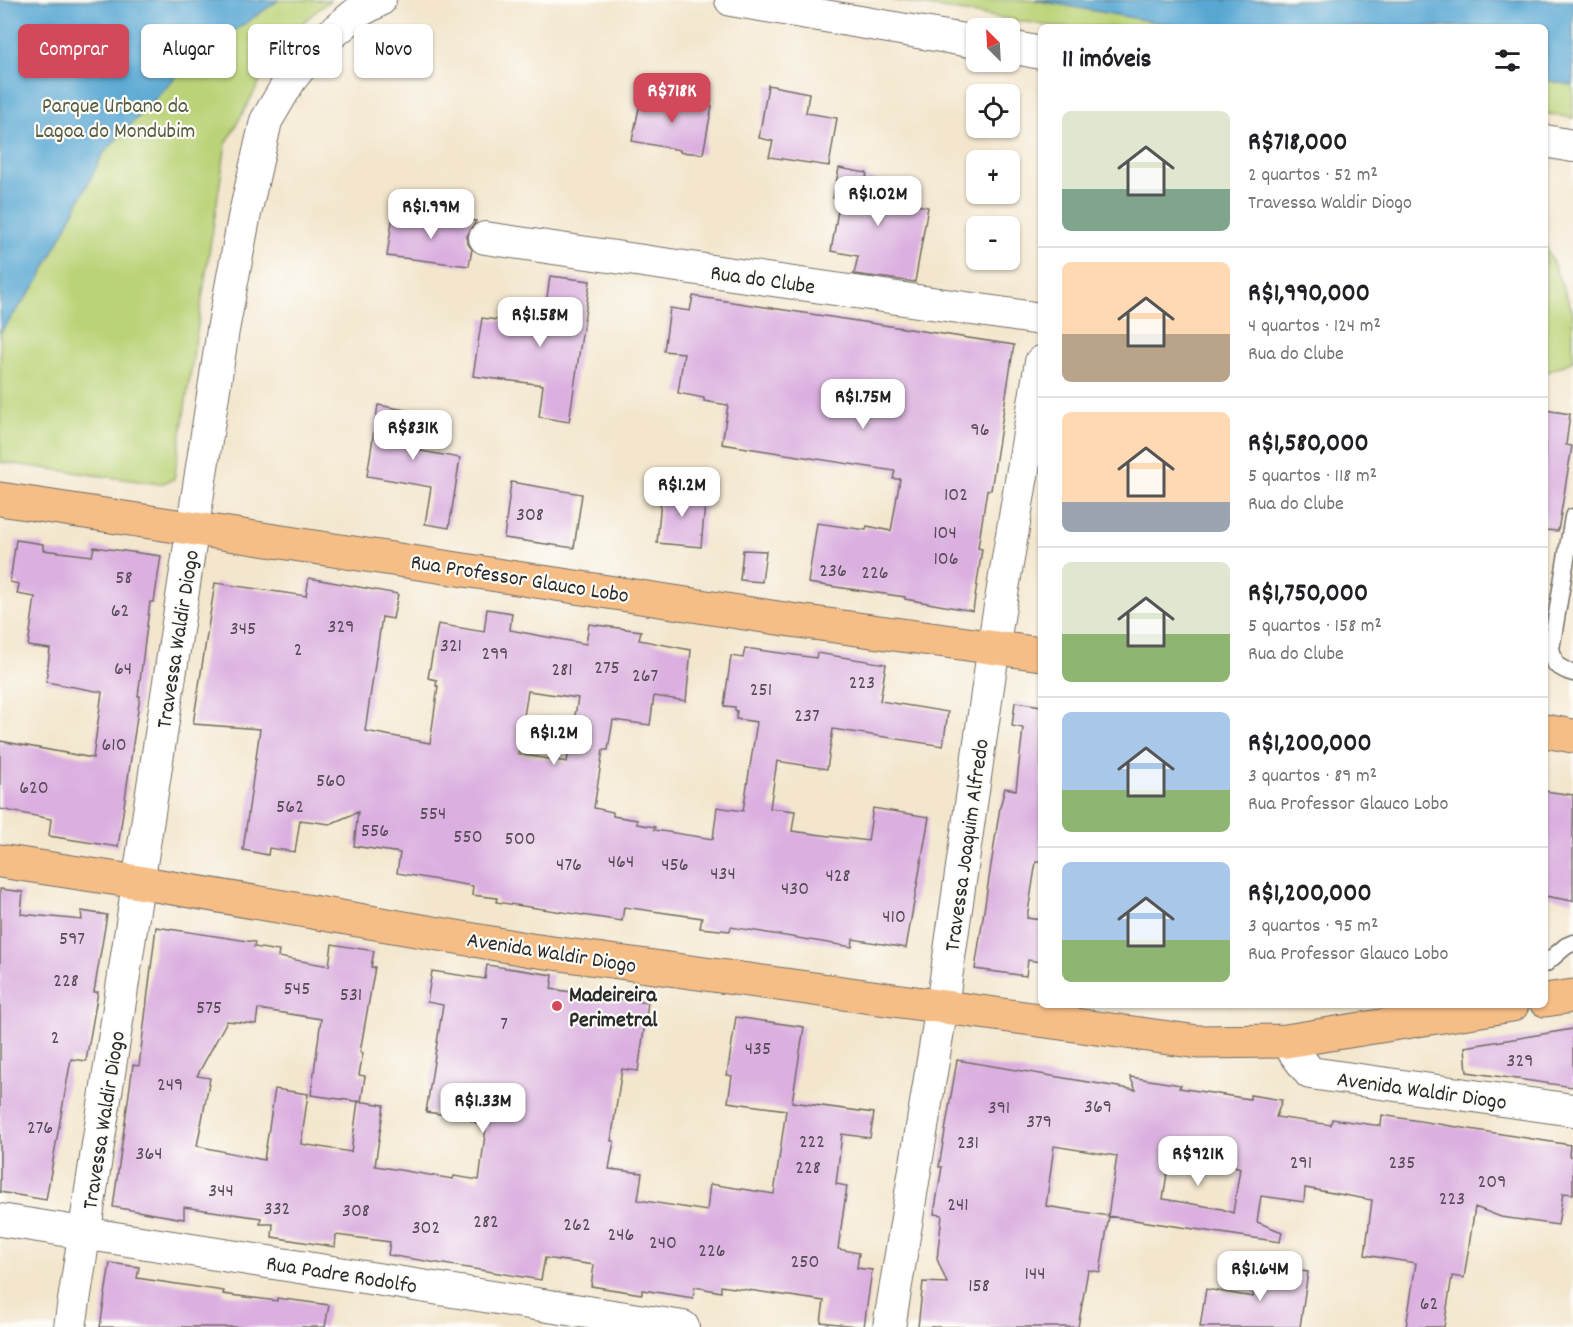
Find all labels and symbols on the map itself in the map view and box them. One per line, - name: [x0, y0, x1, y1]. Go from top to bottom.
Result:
- north arrow: [966, 18, 1020, 72]
- pin: R$718K: [623, 73, 721, 124]
- park label: Parque Urbano da Lagoa do Mondubim: [35, 92, 195, 148]
- pin: R$1.02M: [823, 176, 933, 227]
- pin: R$1.99M: [376, 189, 486, 240]
- street label: Rua do Clube: [708, 259, 817, 304]
- pin: R$1.58M: [485, 297, 595, 348]
- pin: R$1.75M: [808, 379, 918, 430]
- pin: R$831K: [364, 410, 462, 461]
- house number: 96: [971, 417, 989, 445]
- pin: R$1.2M: [633, 467, 731, 518]
- house number: 102: [944, 482, 968, 510]
- house number: 308: [516, 502, 544, 530]
- house number: 104: [933, 520, 957, 548]
- house number: 106: [933, 546, 959, 574]
- street label: Travessa Waldir Diogo: [150, 548, 209, 731]
- street label: Rua Professor Glauco Lobo: [408, 548, 631, 613]
- house number: 236: [819, 558, 847, 586]
- house number: 226: [861, 560, 889, 588]
- house number: 58: [115, 565, 133, 593]
- house number: 62: [111, 598, 129, 626]
- house number: 329: [328, 614, 354, 642]
- house number: 345: [230, 616, 256, 644]
- house number: 321: [440, 633, 462, 661]
- house number: 2: [294, 637, 302, 665]
- house number: 299: [481, 641, 509, 669]
- house number: 275: [594, 655, 620, 683]
- house number: 64: [114, 656, 132, 684]
- house number: 281: [551, 657, 573, 685]
- house number: 267: [632, 663, 658, 691]
- house number: 223: [849, 670, 875, 698]
- house number: 251: [750, 677, 772, 705]
- house number: 237: [794, 703, 820, 731]
- pin: R$1.2M: [505, 715, 603, 766]
- house number: 610: [101, 732, 127, 760]
- street label: Travessa Joaquim Alfredo: [938, 737, 999, 954]
- house number: 560: [316, 768, 346, 796]
- house number: 620: [19, 775, 49, 803]
- house number: 562: [276, 794, 304, 822]
- house number: 554: [420, 801, 446, 829]
- house number: 556: [361, 818, 389, 846]
- house number: 550: [453, 824, 483, 852]
- house number: 500: [504, 826, 536, 854]
- house number: 464: [608, 849, 634, 877]
- house number: 476: [556, 852, 582, 880]
- house number: 456: [661, 852, 689, 880]
- house number: 434: [710, 861, 736, 889]
- house number: 428: [825, 863, 851, 891]
- house number: 430: [781, 876, 809, 904]
- house number: 410: [882, 904, 906, 932]
- house number: 597: [59, 926, 85, 954]
- street label: Avenida Waldir Diogo: [465, 926, 638, 983]
- house number: 228: [53, 968, 79, 996]
- house number: 545: [284, 976, 310, 1004]
- place label: Madeireira Perimetral: [569, 981, 658, 1037]
- house number: 531: [340, 982, 362, 1010]
- house number: 575: [196, 995, 222, 1023]
- marker: Madeireira Perimetral: [550, 999, 564, 1013]
- house number: 7: [500, 1011, 508, 1039]
- house number: 2: [51, 1025, 59, 1053]
- street label: Travessa Waldir Diogo: [76, 1029, 135, 1212]
- house number: 435: [745, 1036, 771, 1064]
- house number: 329: [1507, 1048, 1533, 1076]
- street label: Avenida Waldir Diogo: [1335, 1065, 1508, 1120]
- house number: 249: [157, 1072, 183, 1100]
- pin: R$1.33M: [428, 1083, 538, 1134]
- house number: 369: [1084, 1094, 1112, 1122]
- house number: 391: [988, 1095, 1010, 1123]
- house number: 379: [1026, 1109, 1052, 1137]
- house number: 276: [27, 1115, 53, 1143]
- house number: 222: [799, 1129, 825, 1157]
- house number: 231: [957, 1130, 979, 1158]
- pin: R$921K: [1149, 1136, 1247, 1187]
- house number: 364: [136, 1141, 162, 1169]
- house number: 291: [1290, 1150, 1312, 1178]
- house number: 235: [1389, 1150, 1415, 1178]
- house number: 228: [795, 1155, 821, 1183]
- house number: 209: [1478, 1169, 1506, 1197]
- house number: 344: [208, 1178, 234, 1206]
- house number: 223: [1439, 1186, 1465, 1214]
- house number: 241: [947, 1192, 969, 1220]
- house number: 332: [264, 1196, 290, 1224]
- house number: 308: [342, 1198, 370, 1226]
- house number: 282: [473, 1209, 499, 1237]
- house number: 262: [563, 1212, 591, 1240]
- house number: 302: [412, 1215, 440, 1243]
- house number: 246: [608, 1222, 634, 1250]
- house number: 240: [649, 1230, 677, 1258]
- house number: 226: [698, 1238, 726, 1266]
- street label: Rua Padre Rodolfo: [264, 1249, 419, 1304]
- house number: 250: [791, 1249, 819, 1277]
- pin: R$1.64M: [1205, 1251, 1315, 1302]
- house number: 144: [1025, 1261, 1045, 1289]
- house number: 158: [968, 1273, 990, 1301]
- house number: 62: [1420, 1291, 1438, 1319]

